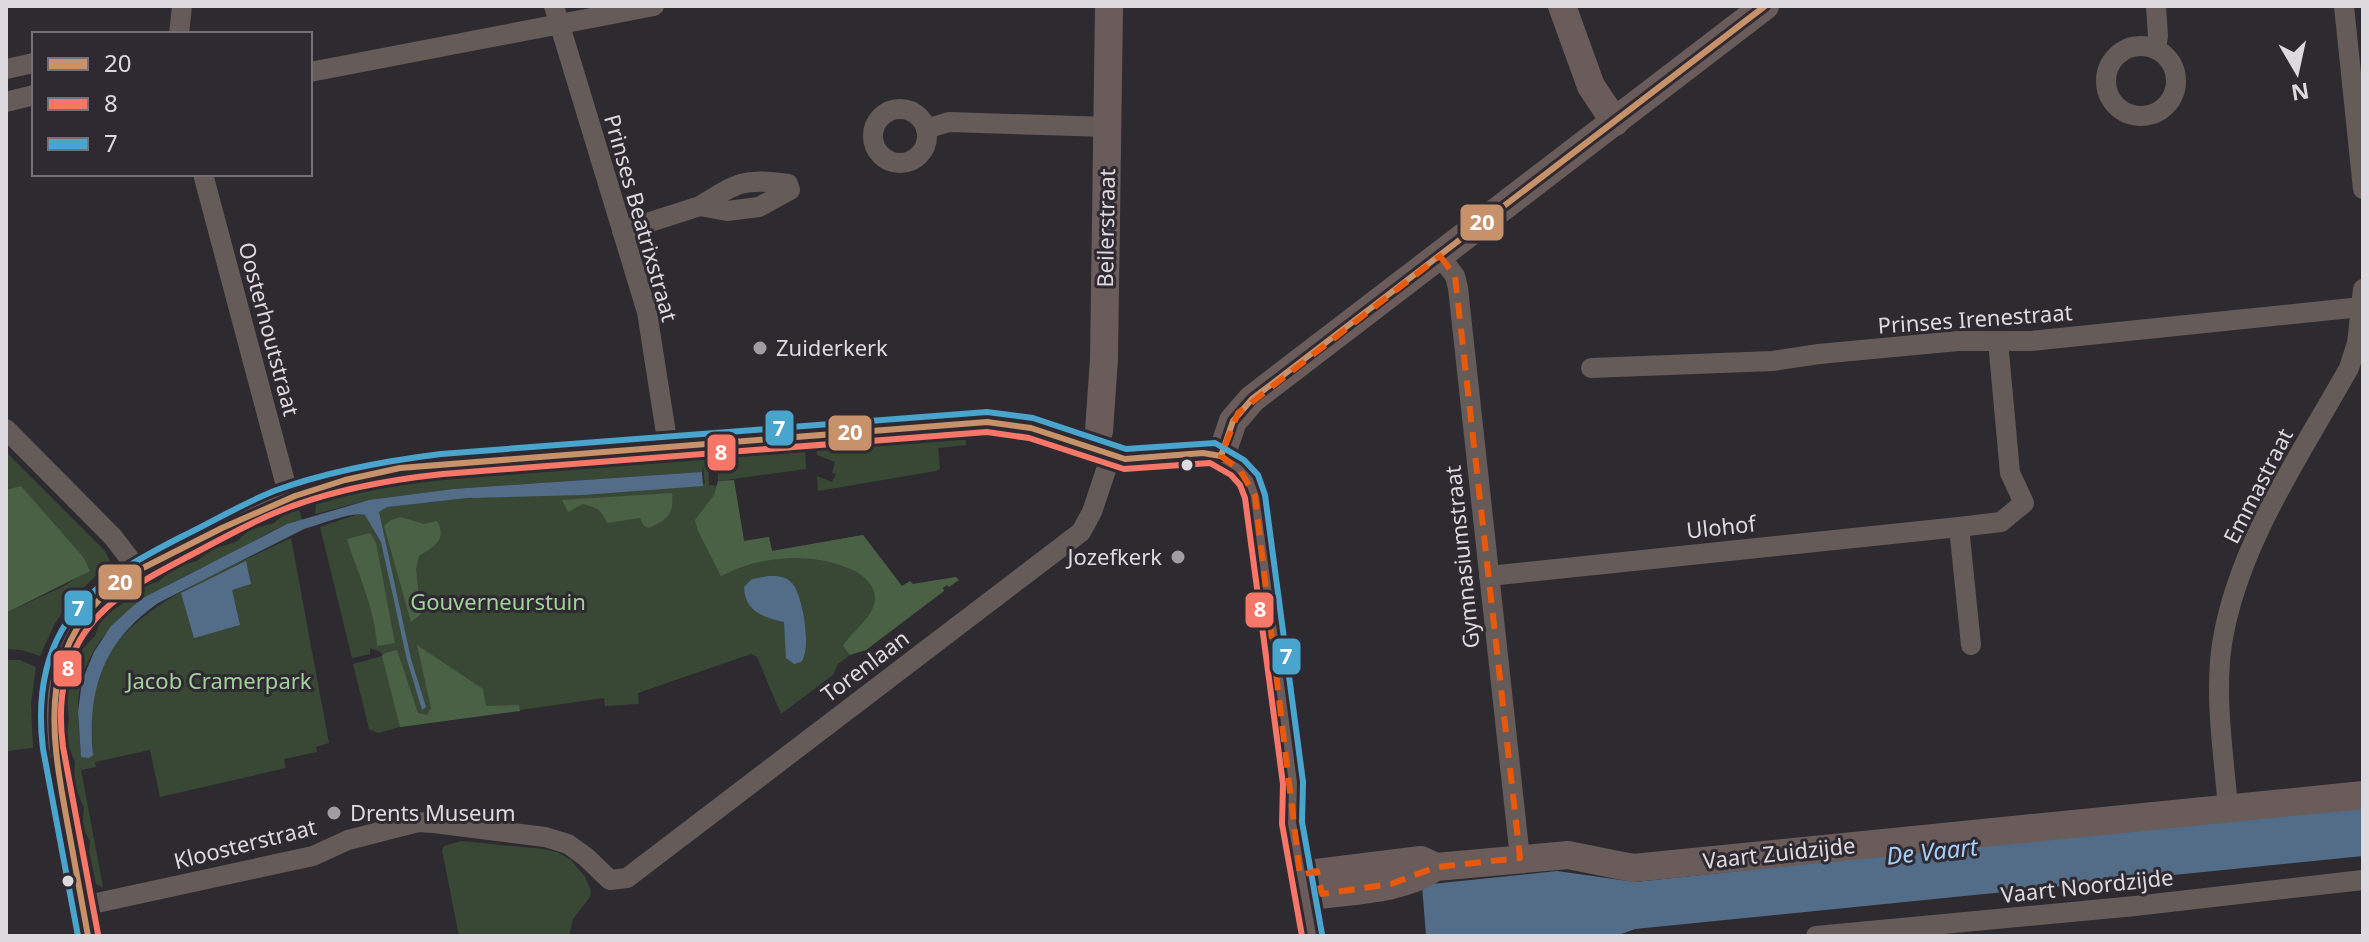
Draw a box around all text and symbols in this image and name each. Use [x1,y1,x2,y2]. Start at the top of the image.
legend [32,32,312,176]
north arrow [2257,32,2337,112]
text: 20 [104,46,131,79]
text: N [2289,77,2311,109]
text: 8 [104,86,118,119]
street label: Prinses Beatrixstraat [598,111,686,325]
text: 7 [104,126,118,159]
street label: Beilerstraat [1089,168,1121,288]
line badge: 20 [1459,203,1505,242]
text: 20 [1469,206,1495,236]
street label: Oosterhoutstraat [232,239,308,419]
street label: Prinses Irenestraat [1877,296,2073,340]
place label: Zuiderkerk [776,332,888,362]
marker: Zuiderkerk [751,339,769,357]
line badge: 7 [764,409,795,447]
text: 7 [773,412,785,442]
line badge: 20 [827,414,873,452]
text: 20 [837,416,863,446]
street label: Emmastraat [2215,423,2299,548]
line badge: 8 [706,433,737,472]
text: 8 [715,436,727,466]
unlabelled marker [1179,457,1195,473]
street label: Gymnasiumstraat [1436,464,1486,650]
street label: Ulohof [1685,507,1758,545]
place label: Jozefkerk [1066,541,1162,571]
marker: Jozefkerk [1169,548,1187,566]
line badge: 20 [97,563,143,601]
text: 20 [107,566,133,596]
park label: Gouverneurstuin [410,586,586,616]
line badge: 7 [63,589,94,627]
line badge: 8 [1244,591,1275,629]
text: 7 [72,592,84,622]
text: 8 [1254,593,1266,623]
street label: Torenlaan [814,622,914,708]
line badge: 7 [1271,637,1302,676]
text: 7 [1280,640,1292,670]
line badge: 8 [52,649,83,688]
text: 8 [62,652,74,682]
park label: Jacob Cramerpark [124,665,312,695]
place label: Drents Museum [350,797,516,827]
marker: Drents Museum [325,804,343,822]
street label: Kloosterstraat [170,811,319,875]
street label: Vaart Zuidzijde [1701,829,1857,875]
water label: De Vaart [1884,829,1980,872]
street label: Vaart Noordzijde [1999,861,2175,909]
unlabelled marker [60,873,76,889]

